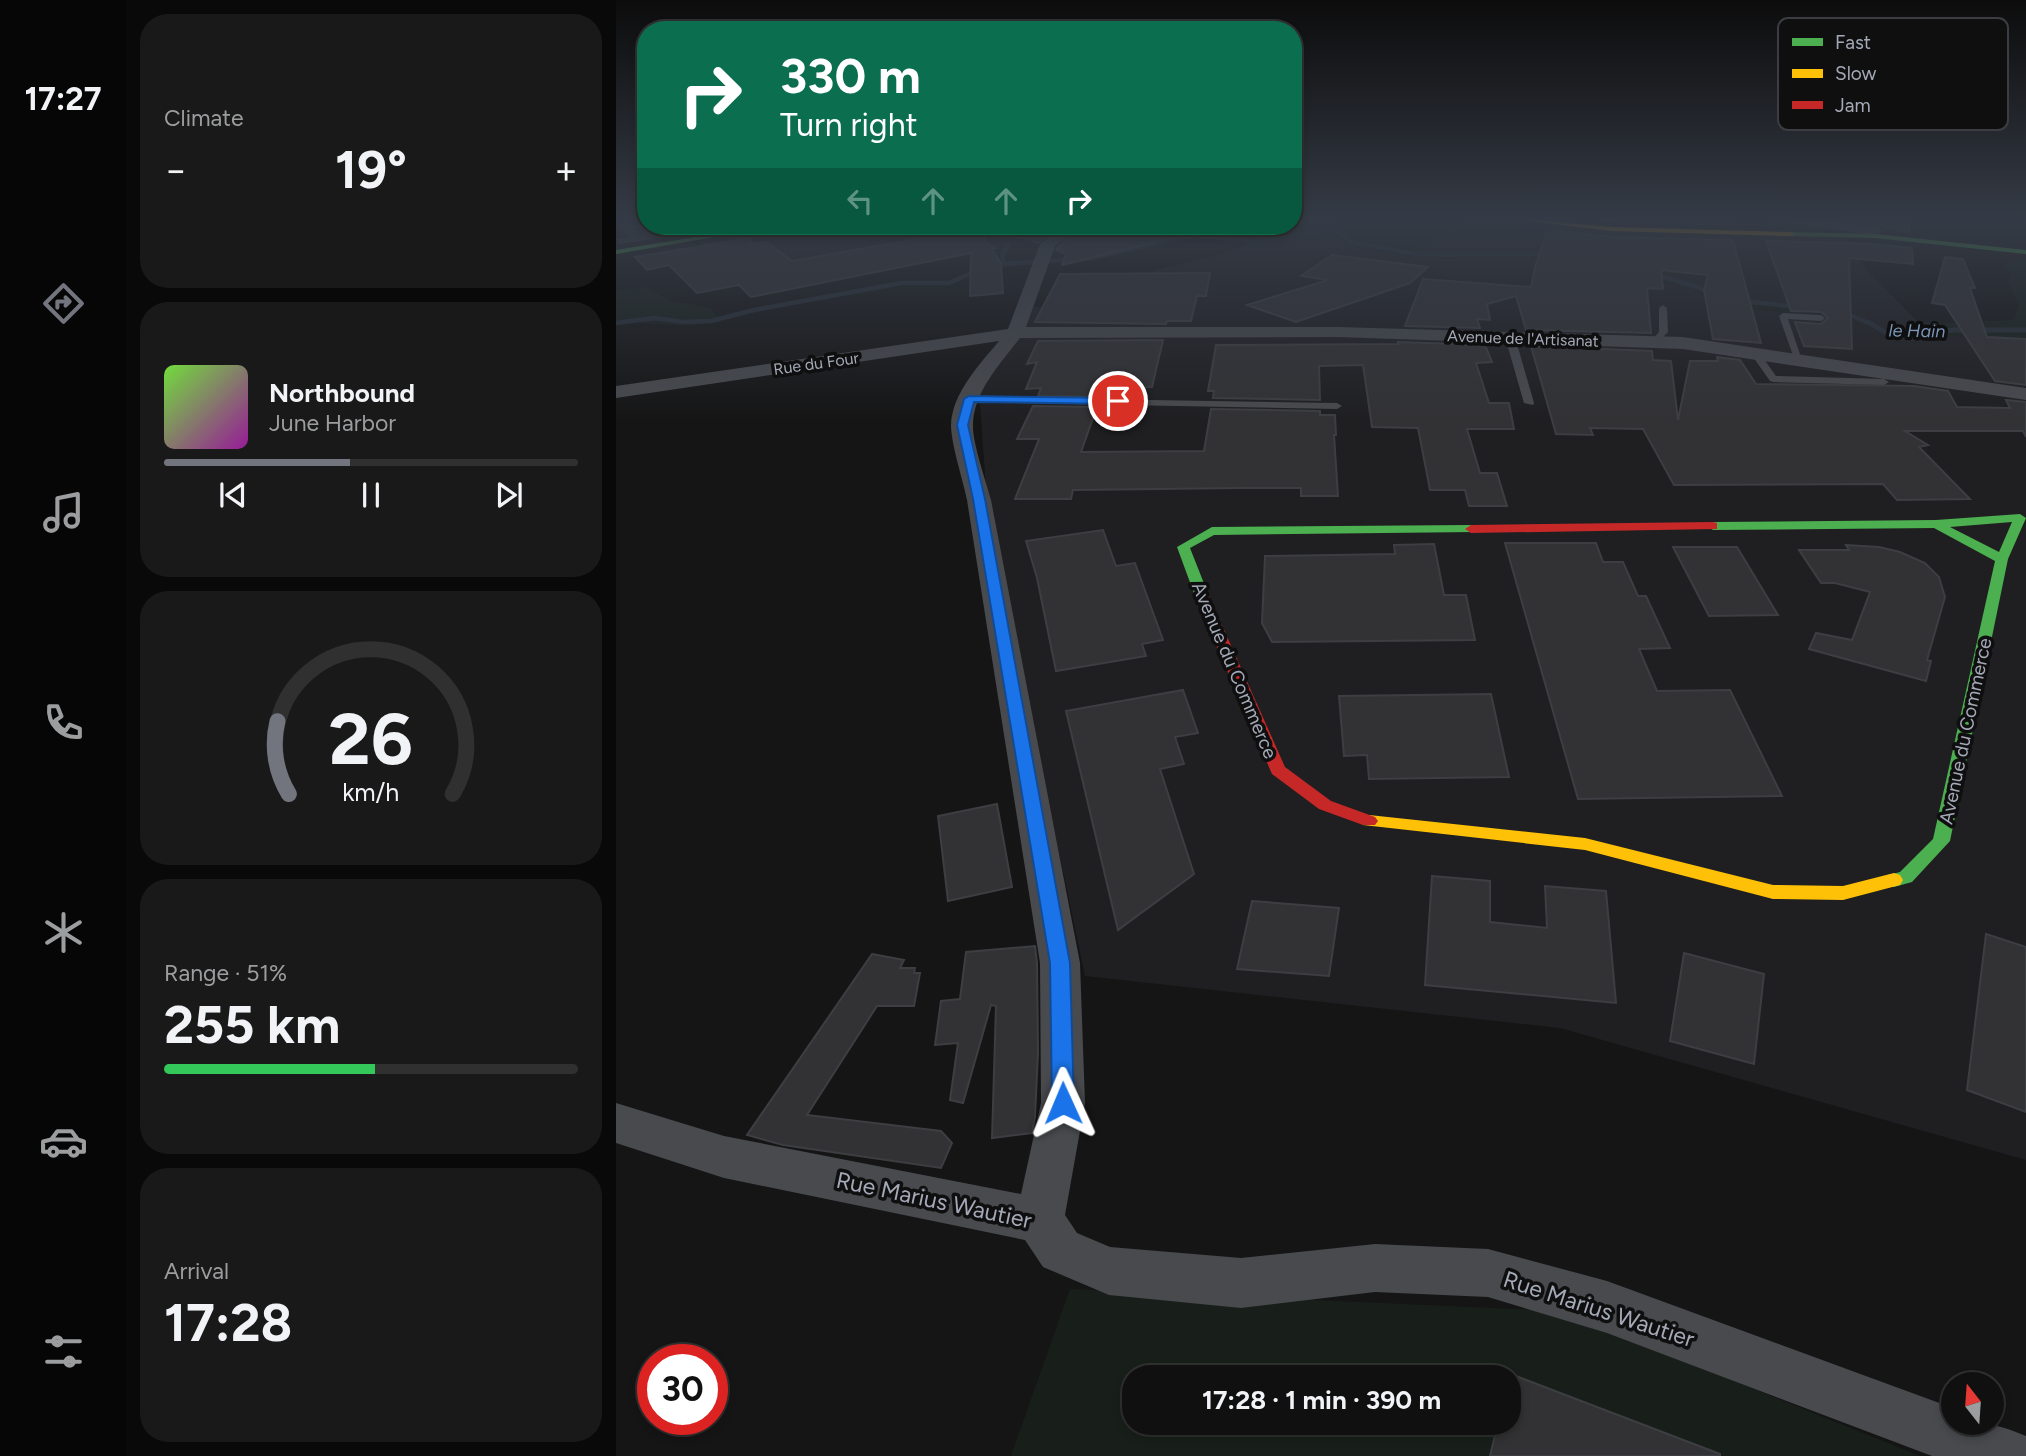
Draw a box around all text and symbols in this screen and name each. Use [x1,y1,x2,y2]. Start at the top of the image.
legend [1778,18,2008,130]
text: Fast [1835,31,1871,54]
text: 330 m [780,46,921,105]
icon: right [665,49,756,140]
text: Slow [1835,62,1877,85]
text: 17:27 [24,80,102,118]
text: Jam [1835,94,1871,117]
text: Climate [164,104,243,132]
text: Turn right [780,106,918,144]
text: 19° [335,139,407,201]
text: − [164,147,188,193]
text: + [554,147,578,193]
icon: left [841,182,879,220]
icon: ahead [914,182,952,220]
icon: ahead [987,182,1025,220]
icon: right [1060,182,1098,220]
icon: directions [39,279,88,328]
water label: le Hain [1888,320,1946,342]
street label: Avenue de l'Artisanat [1447,326,1599,351]
street label: Rue du Four [772,348,861,379]
pin [1088,371,1148,431]
text: Northbound [269,377,415,409]
icon: arrive [1099,382,1137,420]
text: June Harbor [269,409,396,437]
icon: previous [214,476,252,514]
icon: pause [352,476,390,514]
icon: next [490,476,528,514]
icon: music [39,488,88,537]
street label: Avenue du Commerce [1187,578,1282,762]
street label: Avenue du Commerce [1935,636,1996,826]
text: 26 [329,695,413,782]
icon: phone [39,698,88,747]
text: km/h [342,777,400,807]
icon: climate [39,908,88,957]
text: Range · 51% [164,959,287,987]
text: 255 km [164,994,340,1056]
position arrow [1026,1066,1100,1140]
icon: car [39,1117,88,1166]
street label: Rue Marius Wautier [834,1166,1034,1234]
text: Arrival [164,1257,229,1285]
street label: Rue Marius Wautier [1500,1265,1698,1353]
text: 17:28 [164,1292,292,1354]
icon: filters [39,1327,88,1376]
speed limit sign: 30 [637,1344,728,1435]
north arrow [1941,1372,2004,1435]
map controls [1941,1372,2004,1435]
text: 17:28 · 1 min · 390 m [1202,1384,1441,1416]

